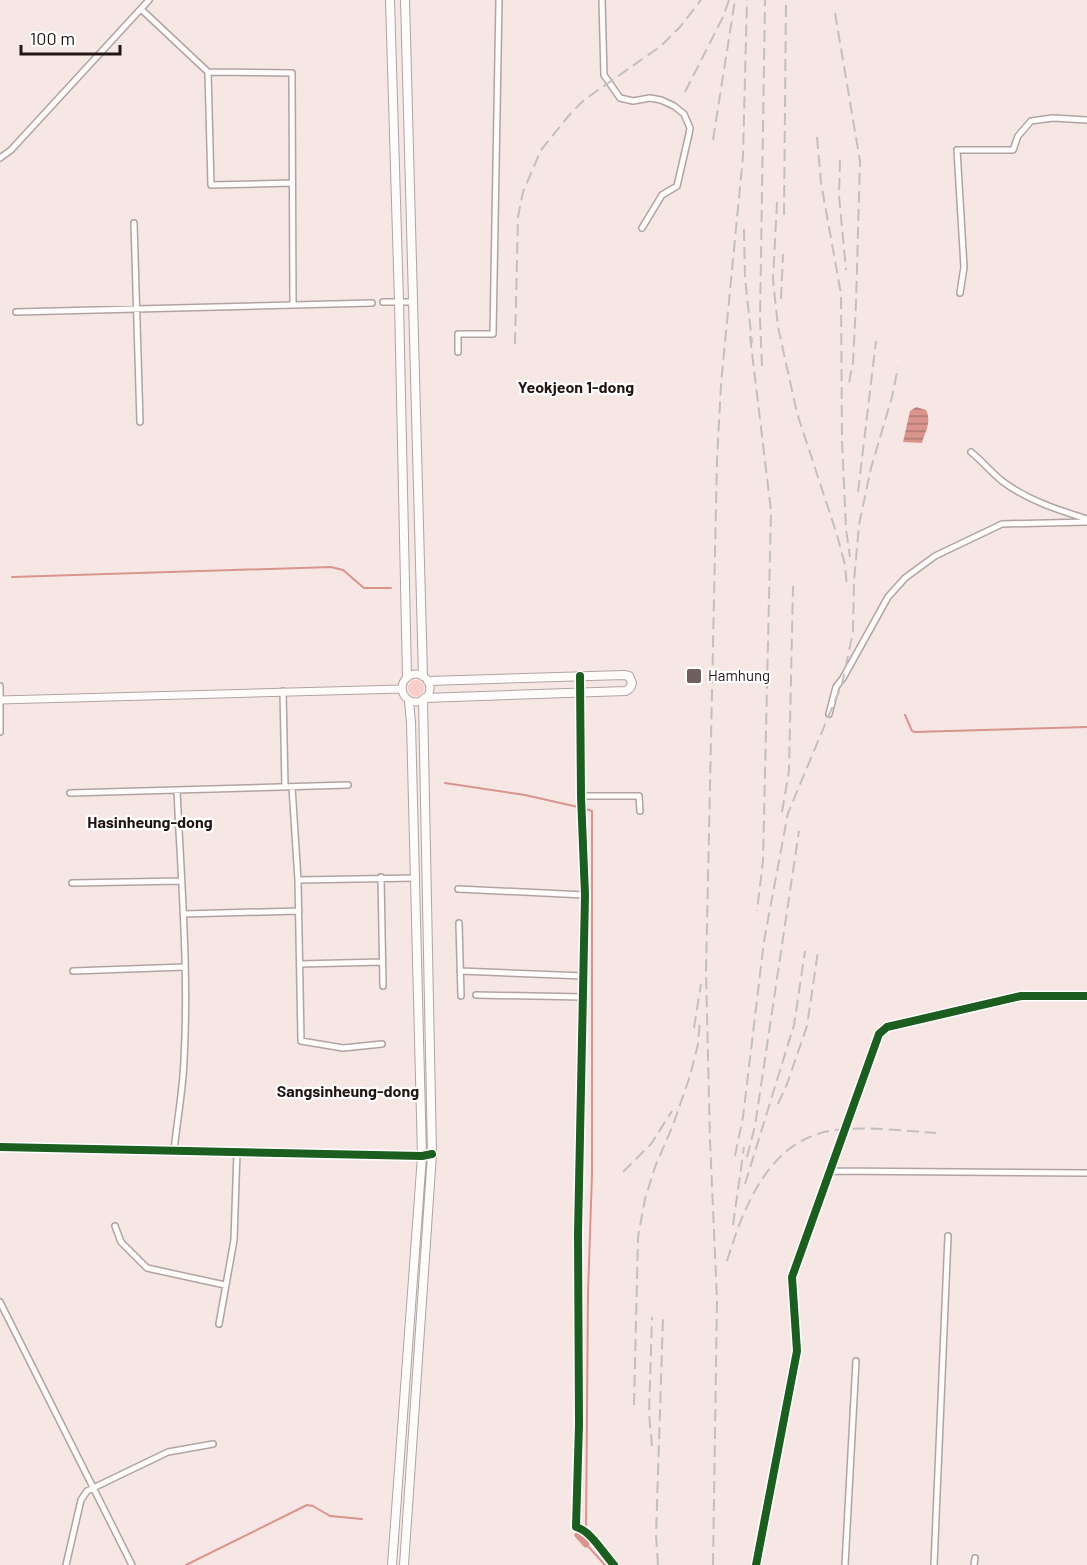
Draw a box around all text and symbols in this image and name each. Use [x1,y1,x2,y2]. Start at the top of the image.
scale bar [21,18,120,56]
text: 100 m [30,27,75,49]
district label: Yeokjeon 1-dong [518,377,634,396]
place label: Hamhung [708,666,770,684]
marker: Hamhung [685,667,703,685]
district label: Hasinheung-dong [87,812,213,831]
district label: Sangsinheung-dong [277,1081,419,1100]

